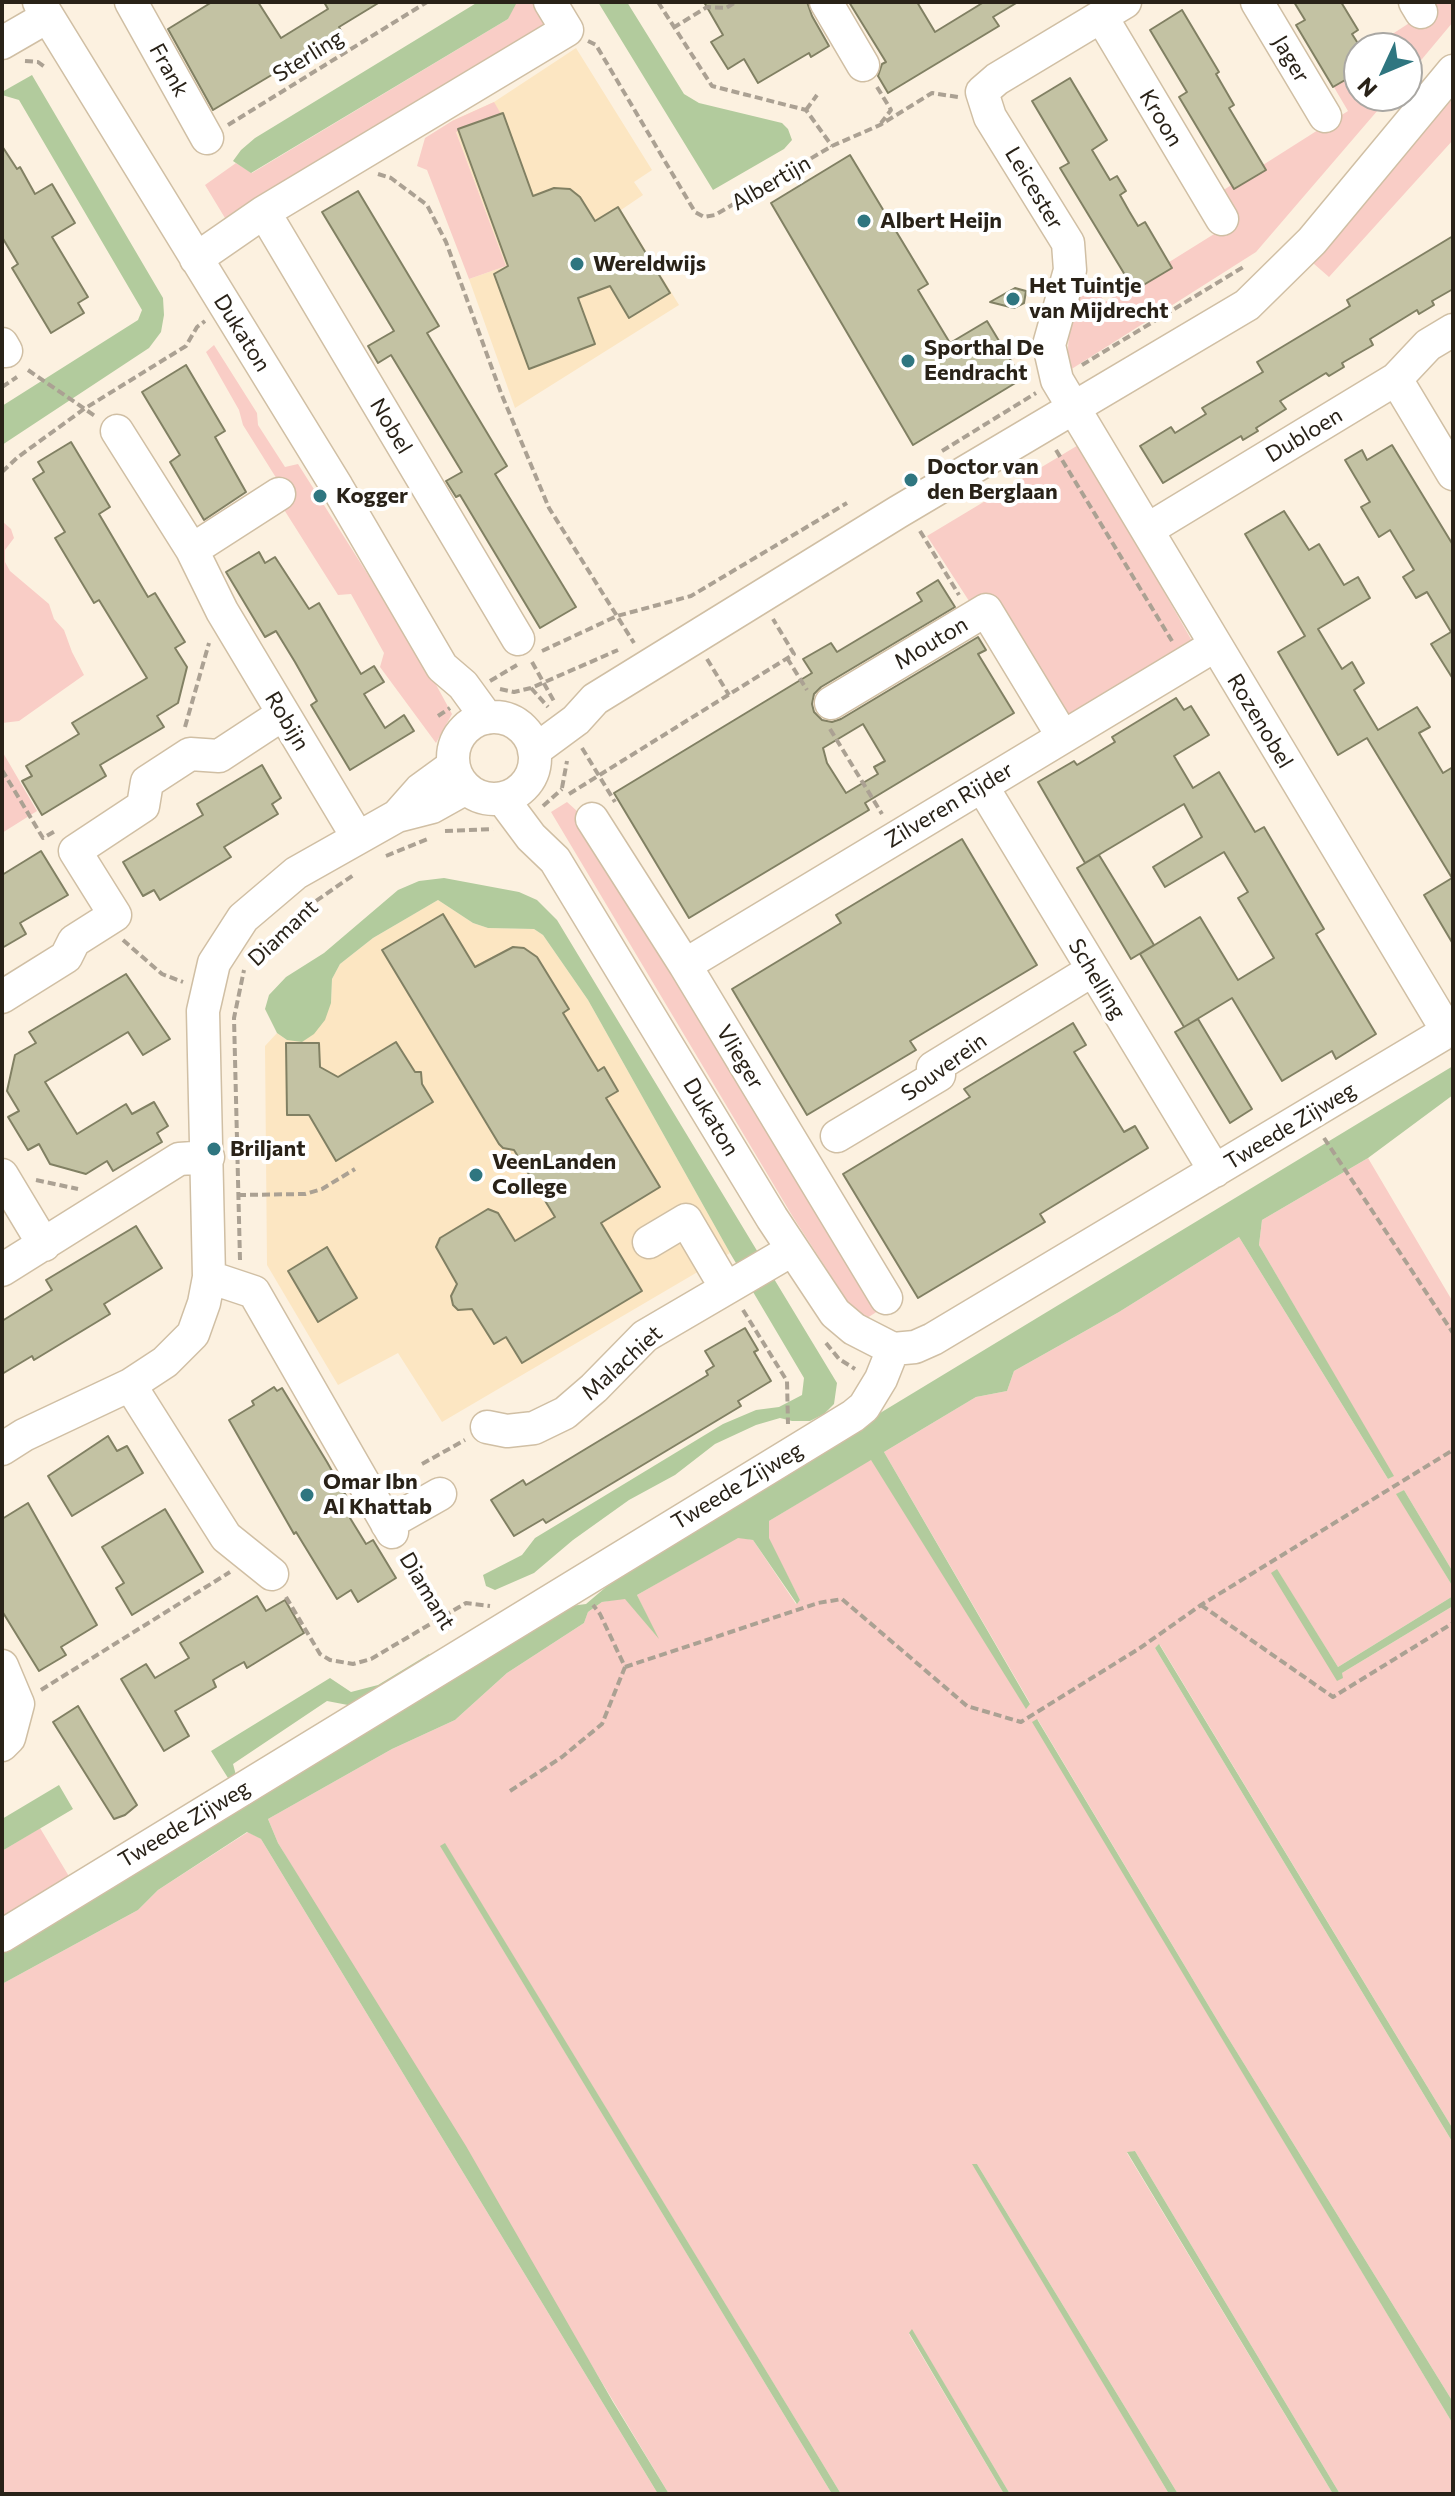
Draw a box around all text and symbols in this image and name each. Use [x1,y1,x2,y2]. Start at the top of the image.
street label: Sterling [268,24,348,88]
street label: Jager [1267,31,1315,87]
north arrow [1343,32,1423,112]
street label: Frank [144,39,194,101]
text: N [1351,72,1382,103]
street label: Kroon [1134,85,1188,151]
street label: Leicester [999,142,1069,234]
street label: Albertijn [727,150,815,216]
place label: Albert Heijn [880,208,1002,234]
marker: Albert Heijn [855,212,873,230]
place label: Wereldwijs [593,251,706,277]
marker: Wereldwijs [568,255,586,273]
place label: Het Tuintje van Mijdrecht [1029,273,1169,324]
street label: Dukaton [208,289,276,377]
marker: Het Tuintje van Mijdrecht [1004,290,1022,308]
place label: Sporthal De Eendracht [924,335,1044,386]
marker: Sporthal De Eendracht [899,352,917,370]
street label: Nobel [364,394,418,458]
street label: Dubloen [1261,402,1347,468]
place label: Doctor van den Berglaan [927,454,1058,506]
marker: Doctor van den Berglaan [902,471,920,489]
place label: Kogger [336,483,408,509]
marker: Kogger [311,487,329,505]
street label: Mouton [889,611,973,675]
street label: Rozenobel [1221,669,1299,773]
street label: Robijn [259,687,315,755]
street label: Zilveren Rijder [880,756,1018,854]
street label: Diamant [243,894,323,972]
street label: Schelling [1063,934,1131,1024]
street label: Vlieger [711,1020,769,1094]
street label: Souverein [896,1027,992,1107]
street label: Dukaton [677,1073,745,1161]
street label: Tweede Zijweg [1220,1076,1360,1176]
place label: Briljant [230,1136,305,1162]
marker: Briljant [205,1140,223,1158]
place label: VeenLanden College [492,1149,616,1200]
marker: VeenLanden College [467,1166,485,1184]
street label: Malachiet [576,1320,668,1406]
street label: Tweede Zijweg [667,1436,807,1536]
place label: Omar Ibn Al Khattab [323,1469,432,1520]
marker: Omar Ibn Al Khattab [298,1486,316,1504]
street label: Diamant [394,1547,460,1635]
street label: Tweede Zijweg [114,1774,254,1874]

